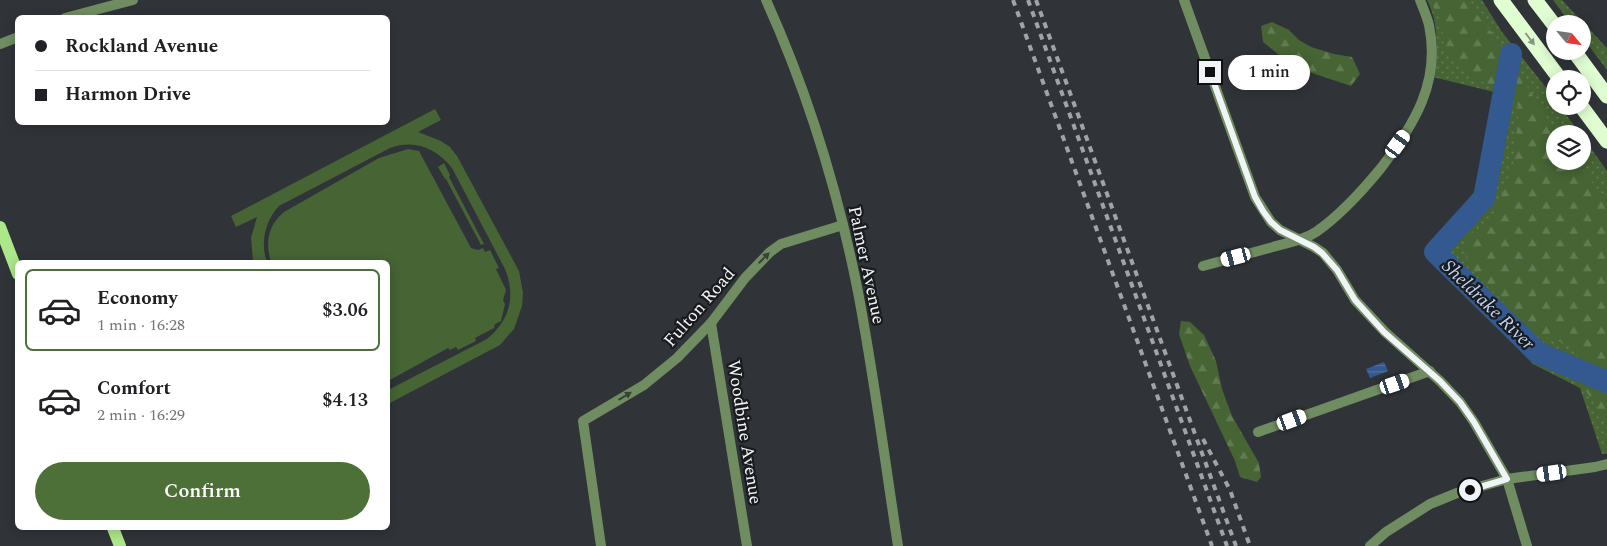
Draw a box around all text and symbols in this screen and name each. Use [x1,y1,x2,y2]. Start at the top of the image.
north arrow [1546,15,1591,60]
map controls [1546,15,1591,170]
text: Rockland Avenue [65,32,218,61]
one-way arrow [1525,32,1536,45]
callout: 1 min [1228,54,1310,90]
text: 1 min [1248,60,1290,84]
route end [1199,61,1221,83]
button: locate [1546,70,1591,115]
text: Harmon Drive [65,80,191,109]
button: layers [1546,125,1591,170]
car [1383,127,1412,161]
street label: Palmer Avenue [841,203,892,327]
car [1219,246,1252,268]
one-way arrow [758,252,770,264]
water label: Sheldrake River [1435,253,1542,358]
street label: Fulton Road [657,262,742,353]
text: Economy [97,284,178,313]
icon: car [37,288,82,333]
text: $3.06 [322,296,368,325]
text: 1 min · 16:28 [97,313,185,337]
street label: Woodbine Avenue [720,358,769,506]
car [1378,372,1411,396]
text: Comfort [97,374,171,403]
icon: car [37,378,82,423]
text: $4.13 [322,386,368,415]
one-way arrow [619,392,632,401]
text: 2 min · 16:29 [97,403,185,427]
car [1275,408,1308,432]
button: Confirm [35,462,370,520]
car [1536,463,1567,483]
route start [1459,479,1481,501]

